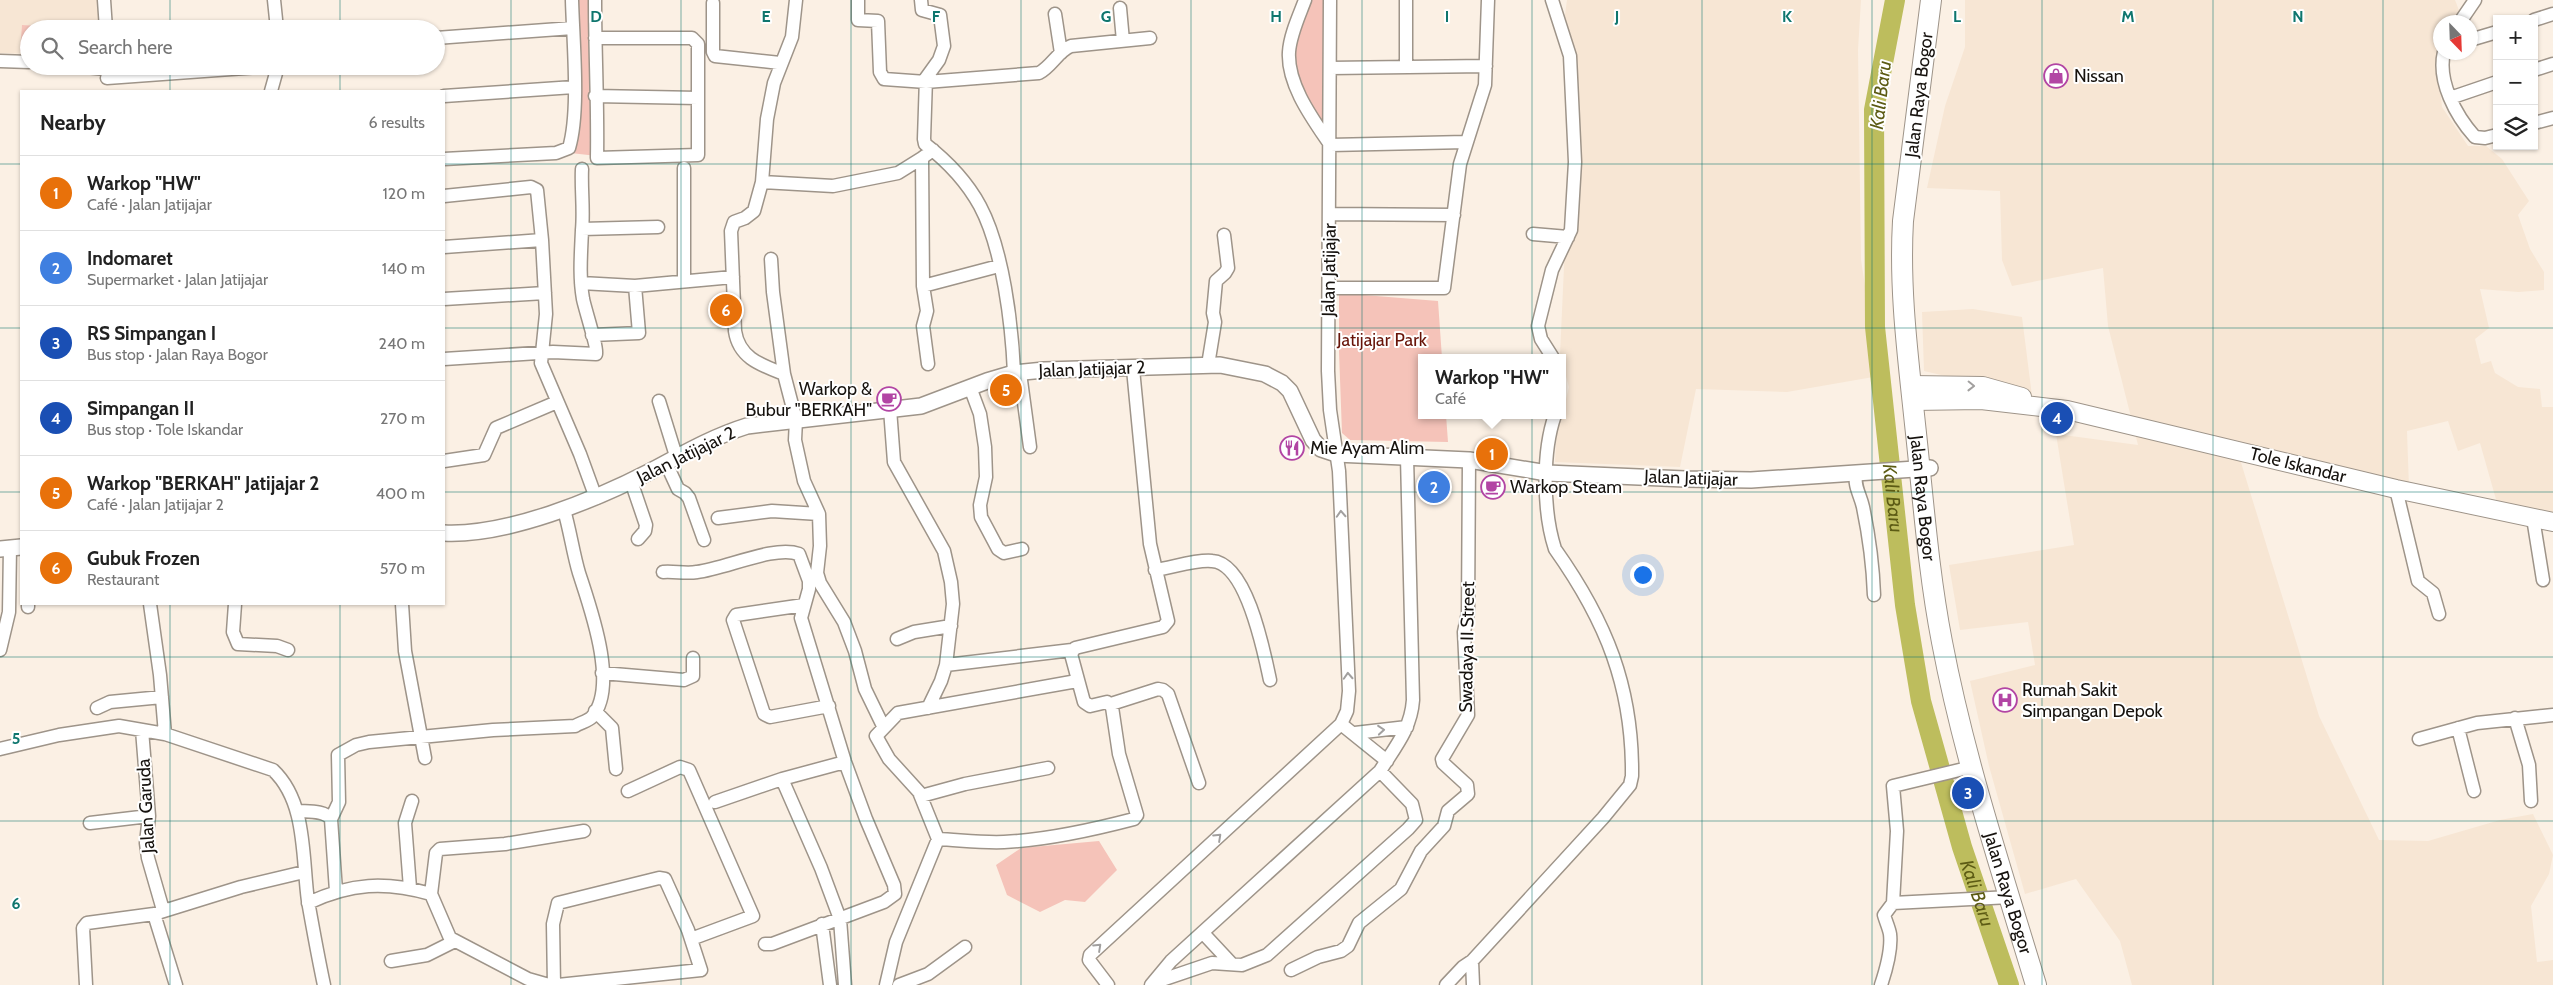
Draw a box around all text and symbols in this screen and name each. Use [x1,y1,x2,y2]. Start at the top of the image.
text: D [590,7,602,26]
text: E [761,7,771,26]
text: F [932,7,941,26]
text: G [1101,7,1111,26]
text: H [1270,7,1282,26]
text: I [1445,7,1449,26]
text: J [1614,7,1619,26]
text: K [1782,7,1792,26]
text: L [1953,7,1961,26]
text: M [2121,7,2135,26]
text: N [2292,7,2304,26]
north arrow [2433,15,2478,60]
map controls [2493,15,2538,150]
button: + [2493,15,2538,60]
search box [20,20,445,75]
street label: Jalan Raya Bogor [1900,31,1938,160]
icon: search [38,34,66,62]
text: Search here [78,36,172,59]
water label: Kali Baru [1865,59,1896,131]
button: − [2493,60,2538,105]
shop icon: Nissan [2043,63,2069,89]
place label: Nissan [2074,65,2124,87]
button: layers [2493,105,2538,150]
text: Nearby [40,110,106,135]
text: 6 results [369,113,425,132]
text: Warkop "HW" [87,172,201,195]
text: 1 [53,184,59,203]
text: 120 m [383,184,425,203]
text: Café · Jalan Jatijajar [87,195,212,214]
street label: Jalan Jatijajar [1317,223,1341,318]
text: Indomaret [87,247,173,270]
text: 2 [52,259,60,278]
text: 140 m [382,259,425,278]
text: Supermarket · Jalan Jatijajar [87,270,268,289]
pin: 6 [710,291,742,329]
text: RS Simpangan I [87,322,216,345]
park label: Jatijajar Park [1336,329,1428,351]
text: 3 [52,334,60,353]
text: 240 m [379,334,425,353]
text: Bus stop · Jalan Raya Bogor [87,345,268,364]
popup [1418,354,1566,419]
street label: Jalan Jatijajar 2 [1037,356,1146,382]
text: Warkop "HW" [1435,366,1549,389]
pin: 5 [990,371,1022,409]
place label: Warkop & Bubur "BERKAH" [746,378,872,421]
one-way arrow [1968,381,1975,391]
cafe icon: Warkop & Bubur "BERKAH" [876,386,902,412]
text: Café [1435,389,1466,408]
text: Simpangan II [87,397,194,420]
pin: 4 [2041,399,2073,437]
text: 4 [51,409,61,428]
text: 270 m [380,409,425,428]
text: Bus stop · Tole Iskandar [87,420,243,439]
street label: Jalan Jatijajar 2 [632,422,739,489]
street label: Jalan Raya Bogor [1905,433,1940,563]
restaurant icon: Mie Ayam Alim [1279,435,1305,461]
pin: 1 [1476,435,1508,473]
place label: Mie Ayam Alim [1310,437,1424,459]
street label: Tole Iskandar [2248,442,2349,488]
water label: Kali Baru [1878,462,1908,534]
street label: Jalan Jatijajar [1643,465,1738,491]
pin: 2 [1418,468,1450,506]
text: Warkop "BERKAH" Jatijajar 2 [87,472,319,495]
cafe icon: Warkop Steam [1480,474,1506,500]
place label: Warkop Steam [1510,476,1622,498]
text: 5 [52,484,60,503]
text: 400 m [376,484,425,503]
text: Café · Jalan Jatijajar 2 [87,495,224,514]
one-way arrow [1336,510,1346,518]
text: Gubuk Frozen [87,547,200,570]
text: 6 [52,559,61,578]
text: 570 m [380,559,425,578]
your location [1630,562,1656,588]
text: Restaurant [87,570,159,589]
street label: Swadaya II Street [1455,581,1479,713]
one-way arrow [1343,672,1354,680]
place label: Rumah Sakit Simpangan Depok [2022,679,2164,722]
hospital icon: Rumah Sakit Simpangan Depok [1992,687,2018,713]
one-way arrow [1377,725,1385,736]
text: 5 [12,729,20,748]
street label: Jalan Garuda [133,758,160,855]
pin: 3 [1952,774,1984,812]
street label: Jalan Raya Bogor [1979,829,2037,957]
one-way arrow [1212,834,1221,843]
water label: Kali Baru [1955,857,1999,929]
text: 6 [12,894,21,913]
one-way arrow [1093,944,1102,953]

